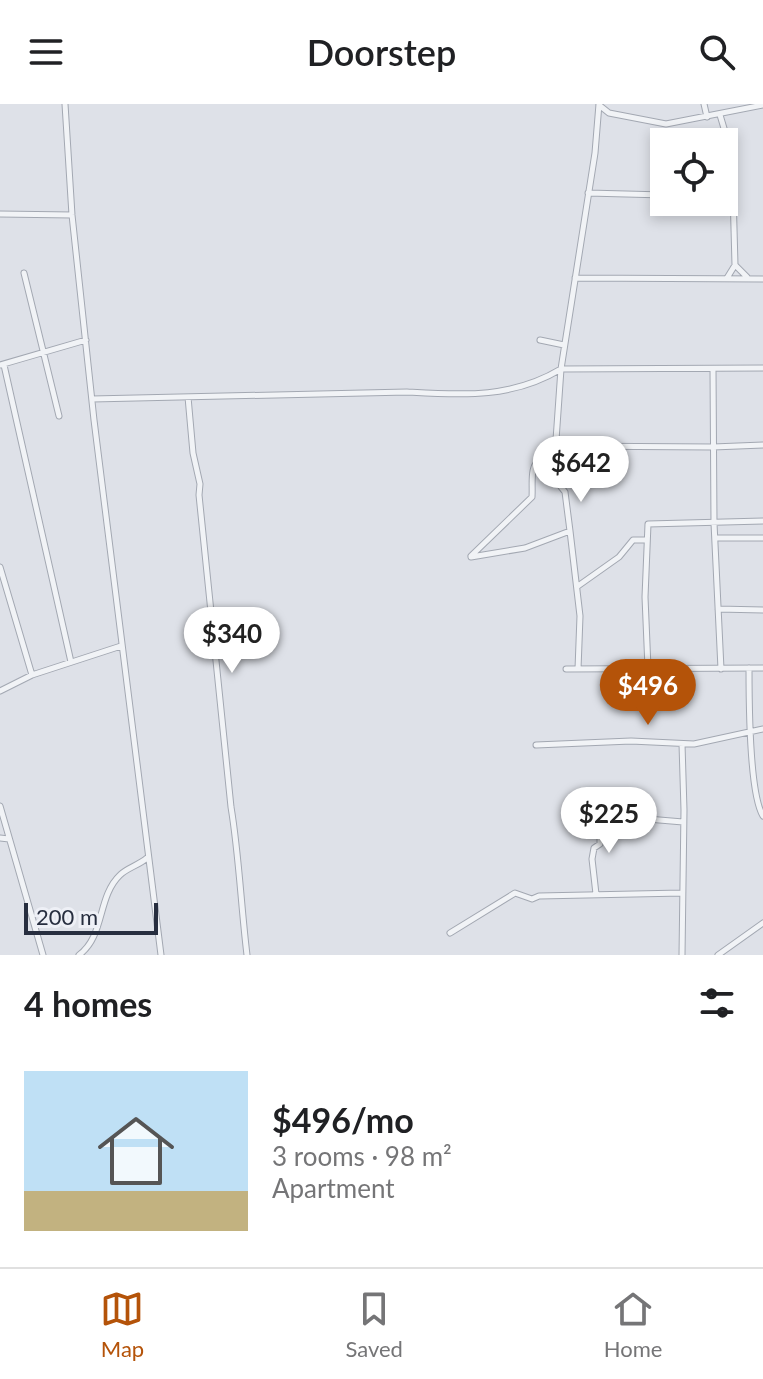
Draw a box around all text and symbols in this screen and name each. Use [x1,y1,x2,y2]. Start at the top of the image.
icon: menu [24,30,68,74]
text: Doorstep [307,30,456,74]
icon: search [695,30,739,74]
map controls [650,128,738,216]
button: locate [650,128,738,216]
pin: $642 [534,436,628,504]
text: $642 [551,446,611,478]
pin: $340 [185,607,279,675]
text: $340 [202,617,262,649]
pin: $496 [601,659,695,727]
text: $496 [618,669,678,701]
pin: $225 [562,787,656,855]
text: $225 [579,797,639,829]
scale bar [24,899,158,935]
text: 200 m [36,903,98,930]
icon: filters [695,981,739,1025]
text: 4 homes [24,983,152,1024]
text: $496/mo [272,1099,414,1140]
icon: home [88,1103,184,1199]
text: 3 rooms · 98 m² [272,1140,452,1172]
text: Apartment [272,1172,395,1204]
tab: Map [100,1287,144,1362]
tab: Saved [345,1287,403,1362]
tab: Home [604,1287,662,1362]

